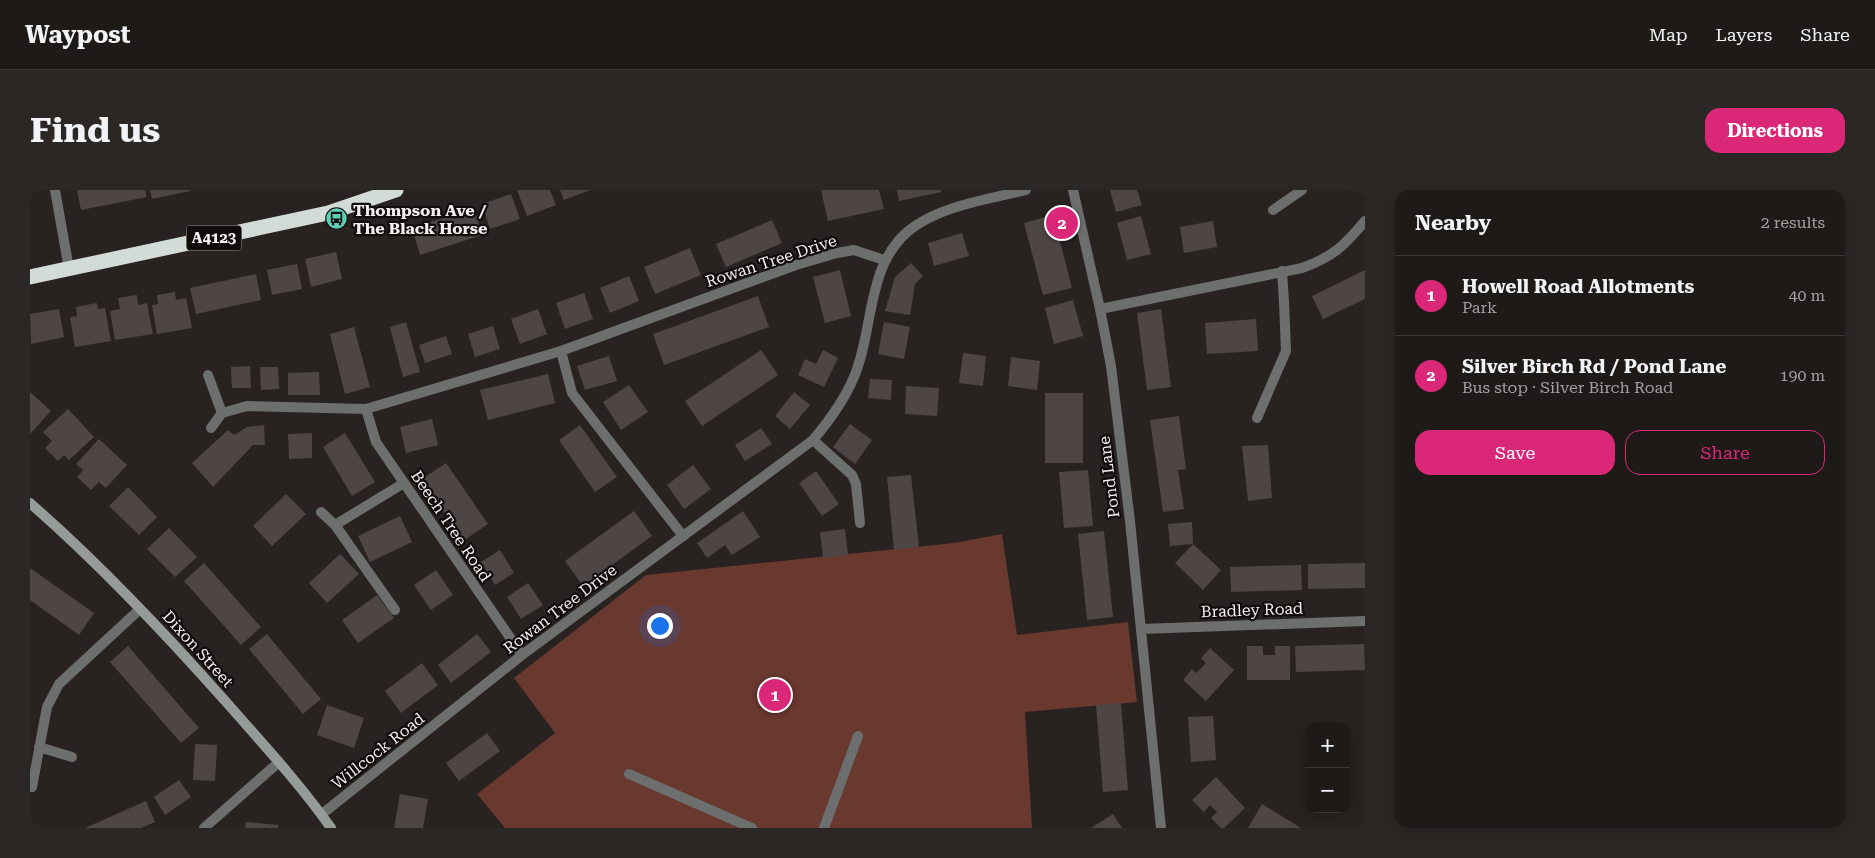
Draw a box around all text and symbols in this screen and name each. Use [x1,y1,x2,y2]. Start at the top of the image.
text: Waypost [25,21,130,49]
text: Map [1649,24,1688,45]
text: Layers [1716,24,1772,45]
text: Share [1800,24,1850,45]
button: Directions [1705,108,1845,153]
text: Find us [30,110,160,151]
place label: Thompson Ave / The Black Horse [353,201,487,238]
pin: 2 [1046,204,1078,242]
bus stop icon: Thompson Ave / The Black Horse [325,207,349,231]
text: Nearby [1415,211,1491,235]
text: 2 results [1761,213,1825,232]
road number: A4123 [186,226,242,250]
street label: Rowan Tree Drive [703,231,839,291]
text: Howell Road Allotments [1462,275,1694,298]
text: 1 [1427,286,1435,305]
text: 40 m [1788,286,1825,305]
text: Park [1462,298,1497,317]
text: Silver Birch Rd / Pond Lane [1462,355,1726,378]
text: 2 [1427,366,1435,385]
text: 190 m [1779,366,1825,385]
text: Bus stop · Silver Birch Road [1462,378,1673,397]
button: Save [1415,430,1615,475]
button: Share [1625,430,1825,475]
street label: Pond Lane [1095,435,1123,519]
street label: Beech Tree Road [407,467,495,585]
street label: Rowan Tree Drive [500,560,621,658]
street label: Bradley Road [1201,599,1303,621]
street label: Dixon Street [159,607,237,691]
your location [647,613,673,639]
pin: 1 [759,676,791,714]
street label: Willcock Road [328,709,428,793]
map controls [1305,723,1350,813]
button: + [1305,723,1350,768]
button: − [1305,768,1350,813]

